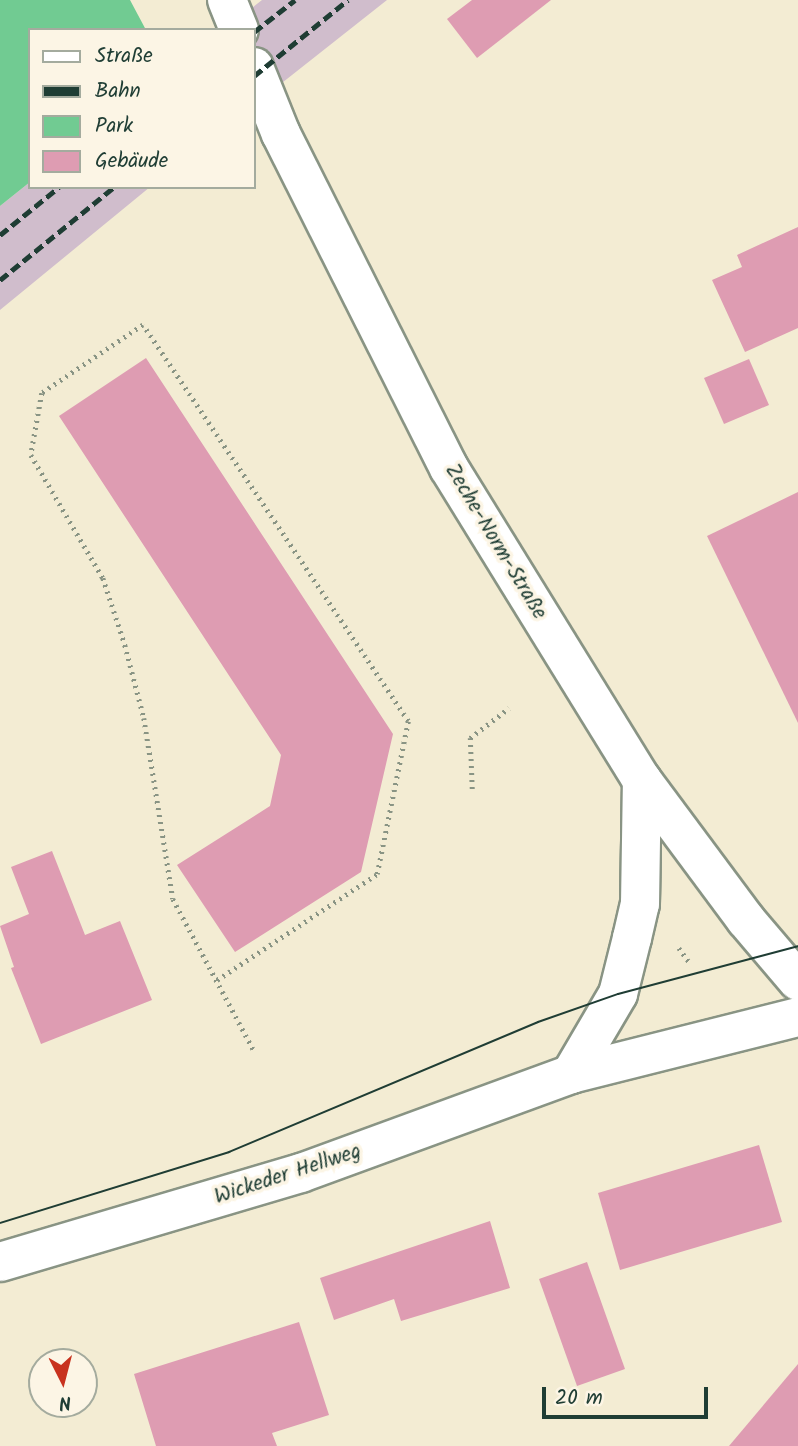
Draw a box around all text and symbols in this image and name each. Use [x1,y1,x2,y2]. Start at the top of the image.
legend [28,28,256,189]
text: Straße [95,40,153,73]
text: Bahn [95,75,141,108]
text: Park [95,110,133,143]
text: Gebäude [95,145,168,178]
street label: Zeche-Norm-Straße [439,460,551,624]
street label: Wickeder Hellweg [211,1139,365,1211]
north arrow [28,1348,98,1418]
scale bar [546,1372,712,1416]
text: 20 m [555,1382,603,1415]
text: N [57,1386,73,1417]

